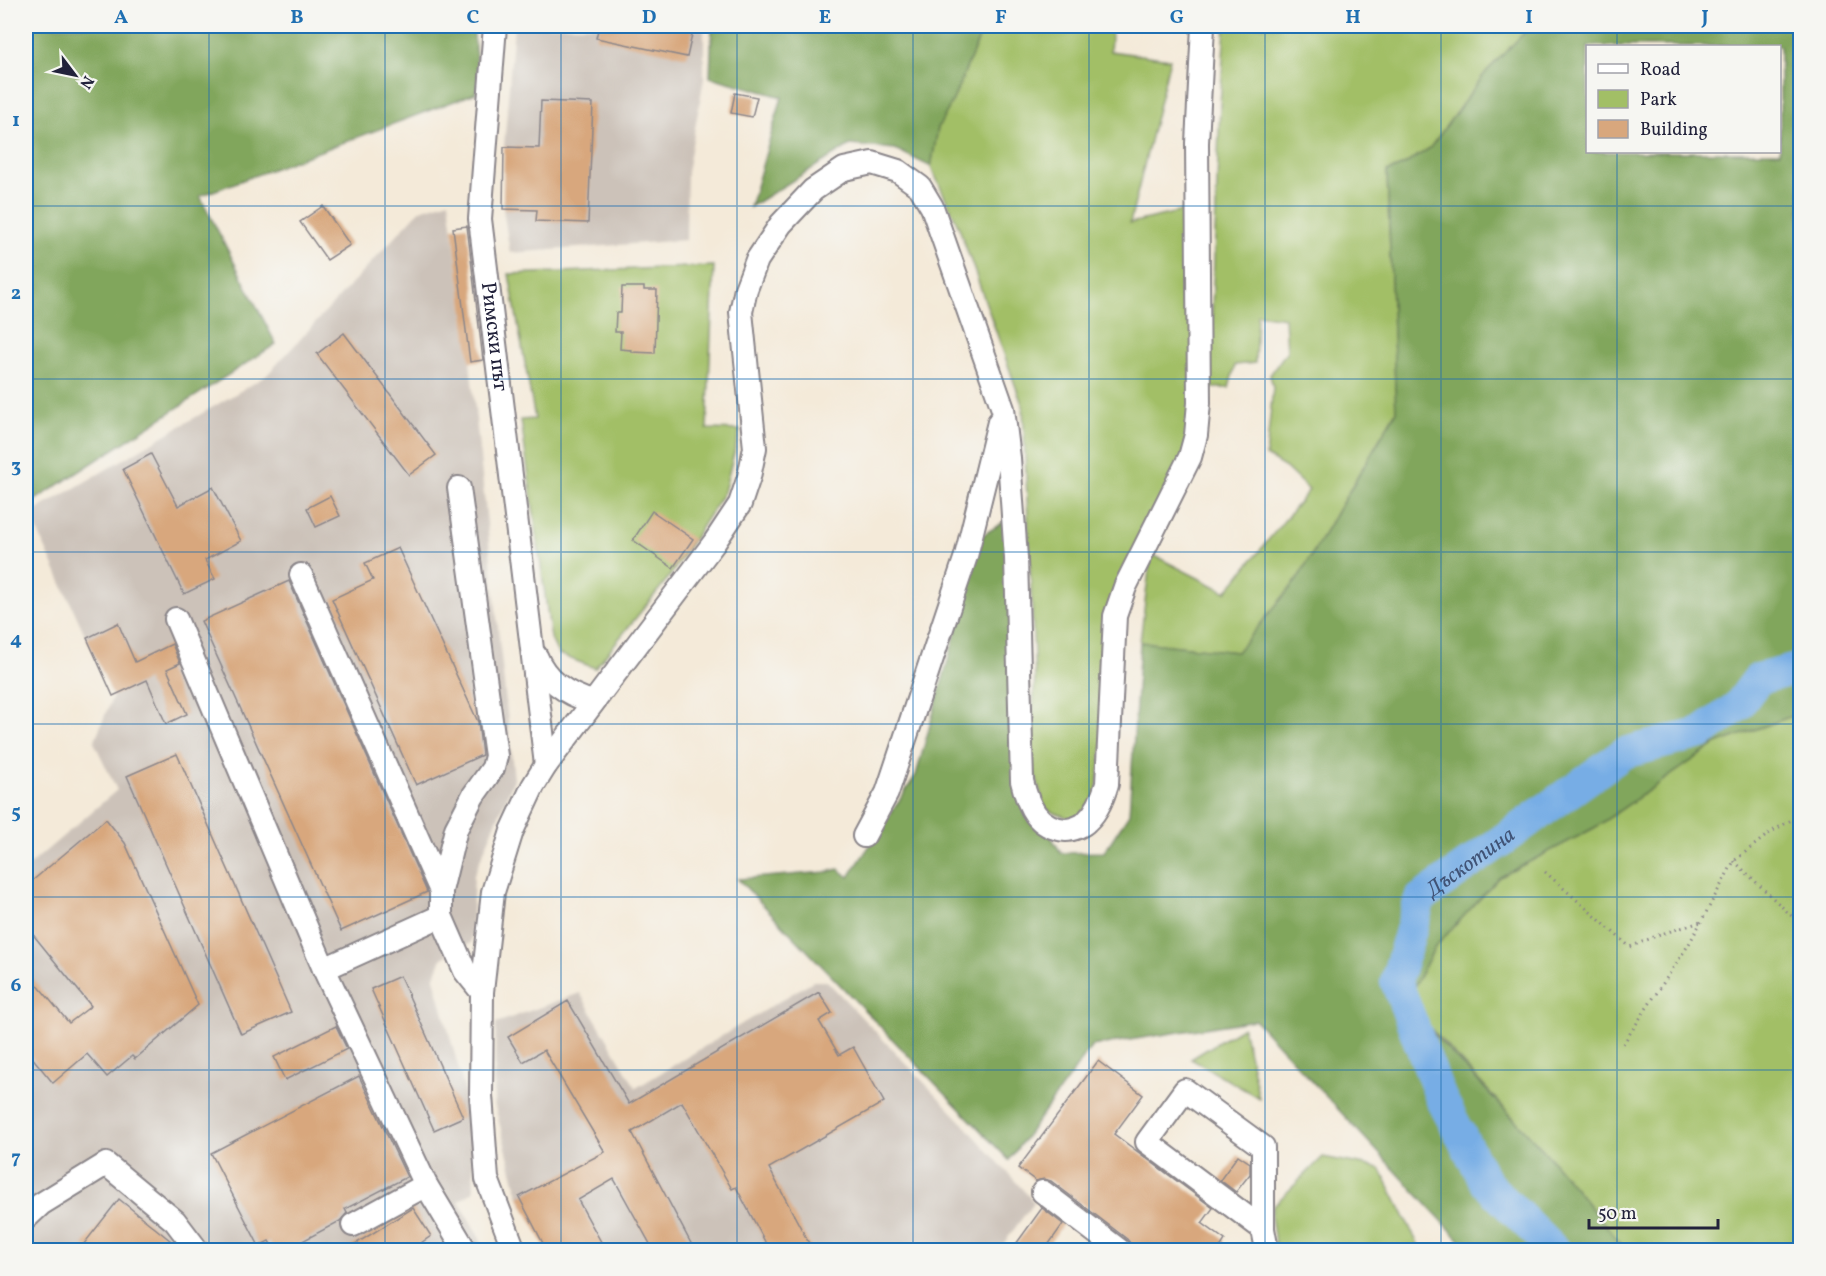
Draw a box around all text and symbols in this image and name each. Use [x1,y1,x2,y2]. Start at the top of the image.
text: A [114,4,128,32]
text: B [290,4,304,32]
text: C [467,4,480,32]
text: D [642,4,656,32]
text: E [819,4,831,32]
text: F [995,4,1007,32]
text: G [1170,4,1184,32]
text: H [1345,4,1361,32]
text: I [1525,4,1533,32]
text: J [1700,4,1709,32]
north arrow [45,45,105,105]
legend [1586,45,1781,153]
text: Road [1640,58,1681,83]
text: N [73,71,98,93]
text: Park [1640,88,1677,113]
text: 1 [12,107,20,135]
text: Building [1640,118,1708,143]
text: 2 [11,280,21,308]
street label: Римски път [473,280,515,393]
text: 3 [11,453,21,481]
text: 4 [10,626,22,654]
text: 5 [11,799,21,827]
water label: Дъскотина [1418,820,1522,906]
text: 6 [11,972,22,1000]
text: 7 [11,1144,21,1172]
scale bar [1589,1192,1718,1230]
text: 50 m [1598,1202,1637,1227]

